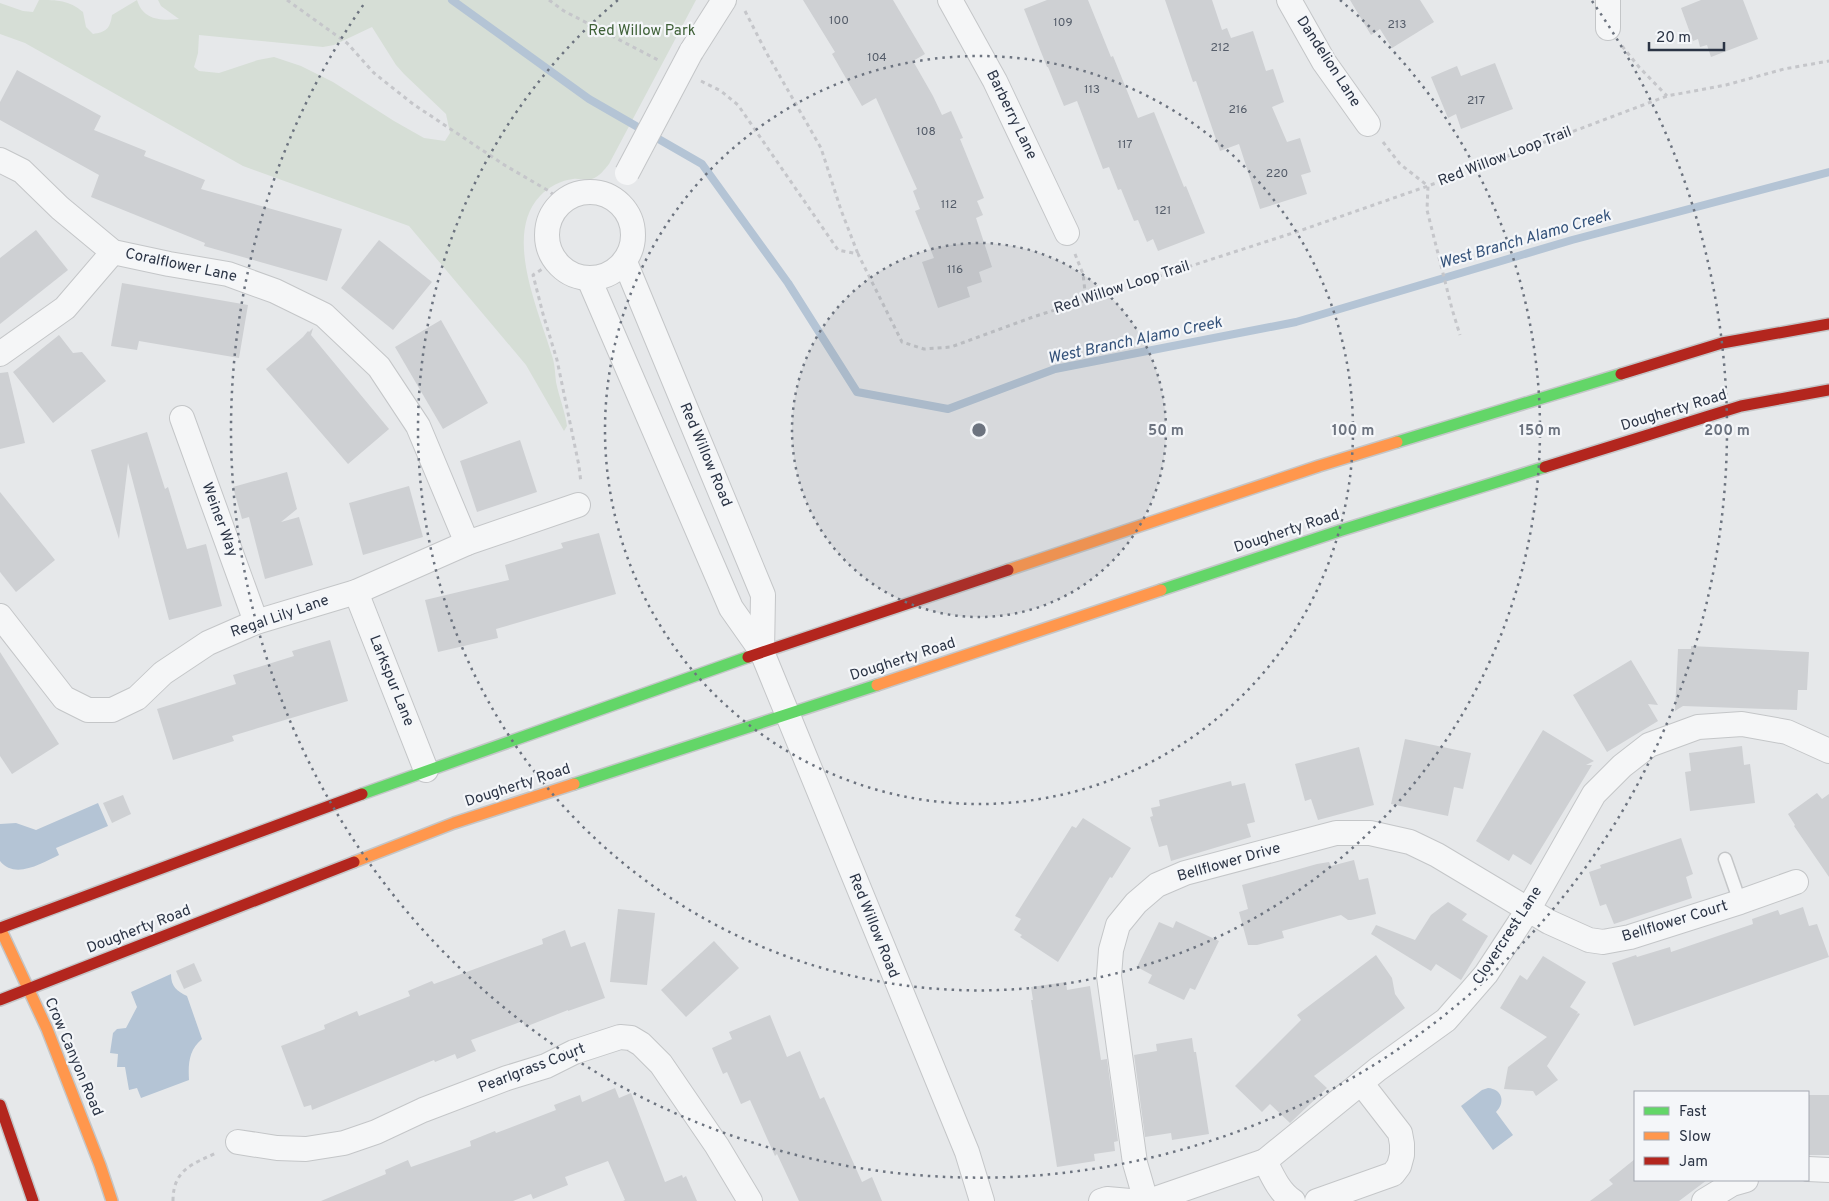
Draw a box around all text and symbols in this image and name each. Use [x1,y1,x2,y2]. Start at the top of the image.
house number: 100 [829,13,849,29]
street label: Dandelion Lane [1292,13,1364,111]
house number: 109 [1053,15,1073,31]
house number: 213 [1387,17,1407,33]
scale bar [1649,20,1724,52]
park label: Red Willow Park [588,22,696,41]
text: 20 m [1656,29,1691,48]
house number: 212 [1210,40,1230,56]
house number: 104 [867,50,887,66]
street label: Barberry Lane [981,67,1041,163]
house number: 113 [1084,82,1100,98]
house number: 217 [1467,93,1485,109]
house number: 216 [1229,102,1247,118]
street label: Red Willow Loop Trail [1435,123,1575,191]
house number: 108 [916,124,936,140]
house number: 117 [1117,137,1133,153]
house number: 220 [1266,166,1288,182]
house number: 112 [941,197,957,213]
house number: 121 [1155,203,1171,219]
water label: West Branch Alamo Creek [1437,206,1614,274]
street label: Coralflower Lane [123,245,239,287]
street label: Red Willow Loop Trail [1052,257,1192,319]
house number: 116 [947,262,963,278]
water label: West Branch Alamo Creek [1046,313,1225,369]
street label: Dougherty Road [1619,386,1729,436]
street label: Red Willow Road [675,400,735,510]
centre of rings [970,421,988,439]
text: 50 m [1148,422,1184,441]
text: 100 m [1332,422,1374,441]
text: 150 m [1519,422,1561,441]
text: 200 m [1704,422,1750,441]
street label: Weiner Way [197,480,241,560]
street label: Dougherty Road [1232,506,1342,558]
street label: Regal Lily Lane [228,591,332,643]
street label: Larkspur Lane [364,633,418,729]
street label: Dougherty Road [848,634,958,686]
street label: Dougherty Road [463,760,573,812]
street label: Bellflower Drive [1175,839,1283,887]
street label: Red Willow Road [843,871,903,981]
street label: Clovercrest Lane [1469,883,1547,989]
street label: Bellflower Court [1620,897,1730,947]
street label: Dougherty Road [84,901,194,959]
street label: Crow Canyon Road [40,995,106,1119]
street label: Pearlgrass Court [476,1040,588,1098]
legend [1634,1091,1809,1181]
text: Fast [1679,1103,1707,1122]
text: Slow [1679,1128,1711,1147]
text: Jam [1679,1153,1708,1172]

